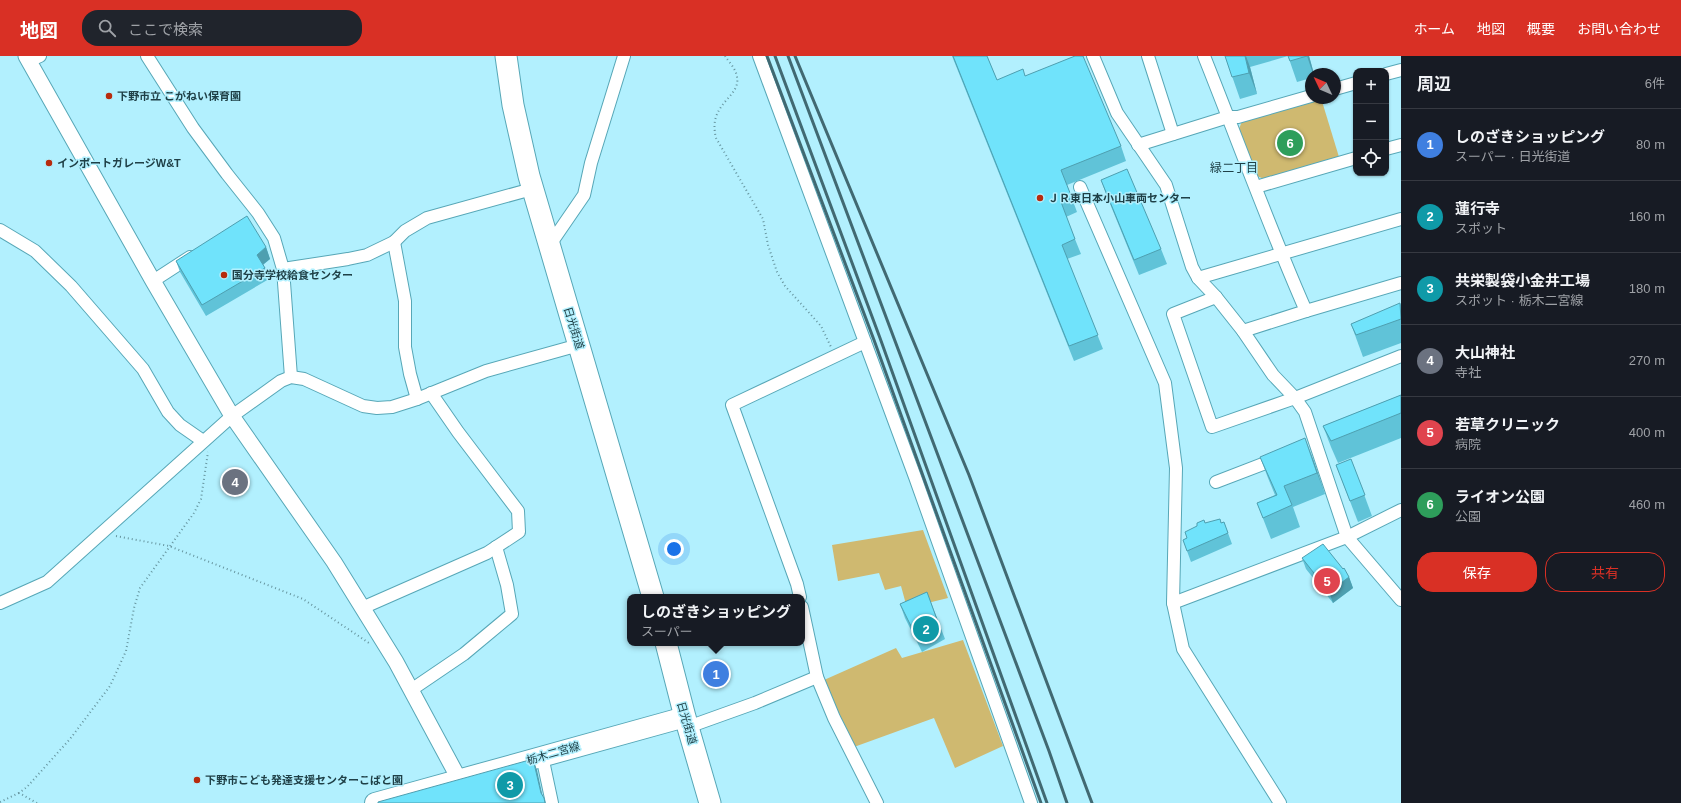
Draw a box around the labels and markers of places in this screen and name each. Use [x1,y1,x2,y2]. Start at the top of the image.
place label: 下野市立 こがねい保育園 [117,90,241,102]
marker: 下野市立 こがねい保育園 [104,91,114,101]
pin: 6 [1277,128,1303,158]
place label: インポートガレージW&T [57,157,181,169]
marker: インポートガレージW&T [44,158,54,168]
place label: ＪＲ東日本小山車両センター [1048,192,1191,204]
marker: ＪＲ東日本小山車両センター [1035,193,1045,203]
place label: 国分寺学校給食センター [232,269,353,281]
marker: 国分寺学校給食センター [219,270,229,280]
pin: 4 [222,467,248,497]
pin: 5 [1314,566,1340,596]
pin: 2 [913,614,939,644]
pin: 1 [703,659,729,689]
pin: 3 [497,770,523,800]
place label: 下野市こども発達支援センターこばと園 [205,774,403,786]
marker: 下野市こども発達支援センターこばと園 [192,775,202,785]

